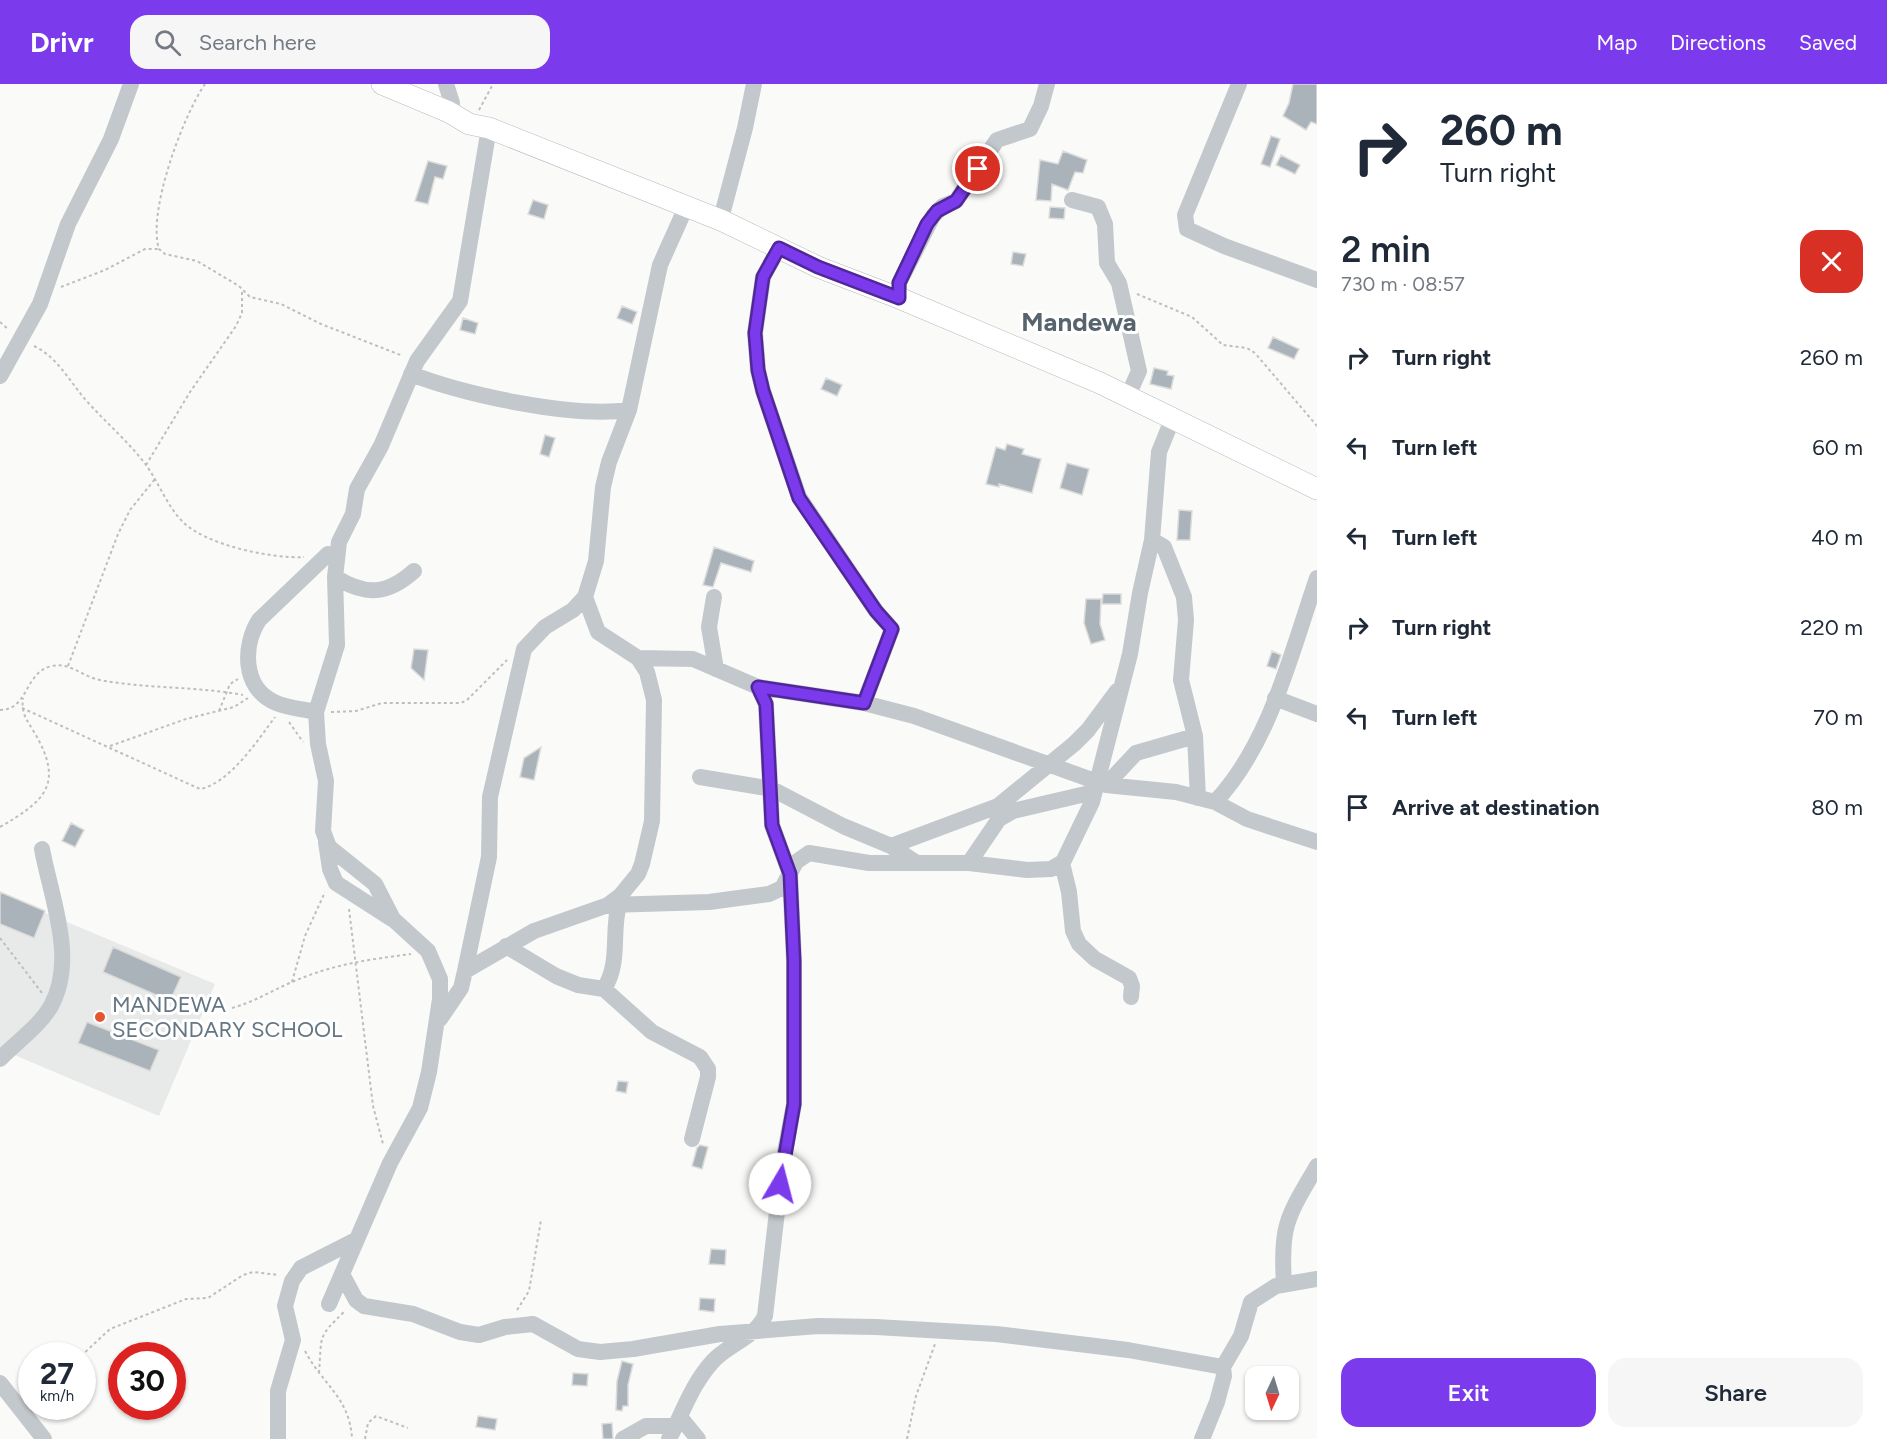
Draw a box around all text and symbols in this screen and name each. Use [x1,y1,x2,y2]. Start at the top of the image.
search box [130,15,550,69]
text: Drivr [30,25,94,59]
icon: search [151,26,184,59]
text: Search here [199,29,316,56]
text: Map [1596,30,1637,55]
text: Directions [1670,30,1766,55]
text: Saved [1799,30,1857,55]
text: 260 m [1440,105,1563,156]
icon: right [1341,108,1419,186]
pin [952,143,1003,194]
icon: arrive [961,152,994,185]
text: Turn right [1440,156,1556,189]
text: 2 min [1341,228,1431,271]
button: close [1800,230,1863,293]
text: 730 m · 08:57 [1341,272,1465,296]
district label: Mandewa [1021,306,1137,338]
icon: right [1341,341,1374,374]
text: Turn right [1392,344,1491,371]
text: 260 m [1800,344,1863,371]
icon: left [1341,431,1374,464]
text: Turn left [1392,434,1478,461]
text: 60 m [1812,434,1863,461]
icon: left [1341,521,1374,554]
text: Turn left [1392,524,1478,551]
text: 40 m [1811,524,1863,551]
icon: right [1341,611,1374,644]
text: Turn right [1392,614,1491,641]
text: 220 m [1800,614,1863,641]
icon: left [1341,701,1374,734]
text: Turn left [1392,704,1478,731]
text: 70 m [1813,704,1863,731]
icon: arrive [1341,791,1374,824]
text: Arrive at destination [1392,794,1600,821]
text: 80 m [1811,794,1863,821]
place label: MANDEWA SECONDARY SCHOOL [112,991,343,1043]
marker: MANDEWA SECONDARY SCHOOL [93,1010,107,1024]
position arrow [748,1152,812,1216]
speed limit sign: 30 [108,1342,186,1420]
text: 27 [40,1355,74,1392]
button: Exit [1341,1358,1596,1427]
button: Share [1608,1358,1863,1427]
north arrow [1245,1366,1299,1420]
map controls [1245,1366,1299,1420]
text: km/h [40,1387,74,1405]

